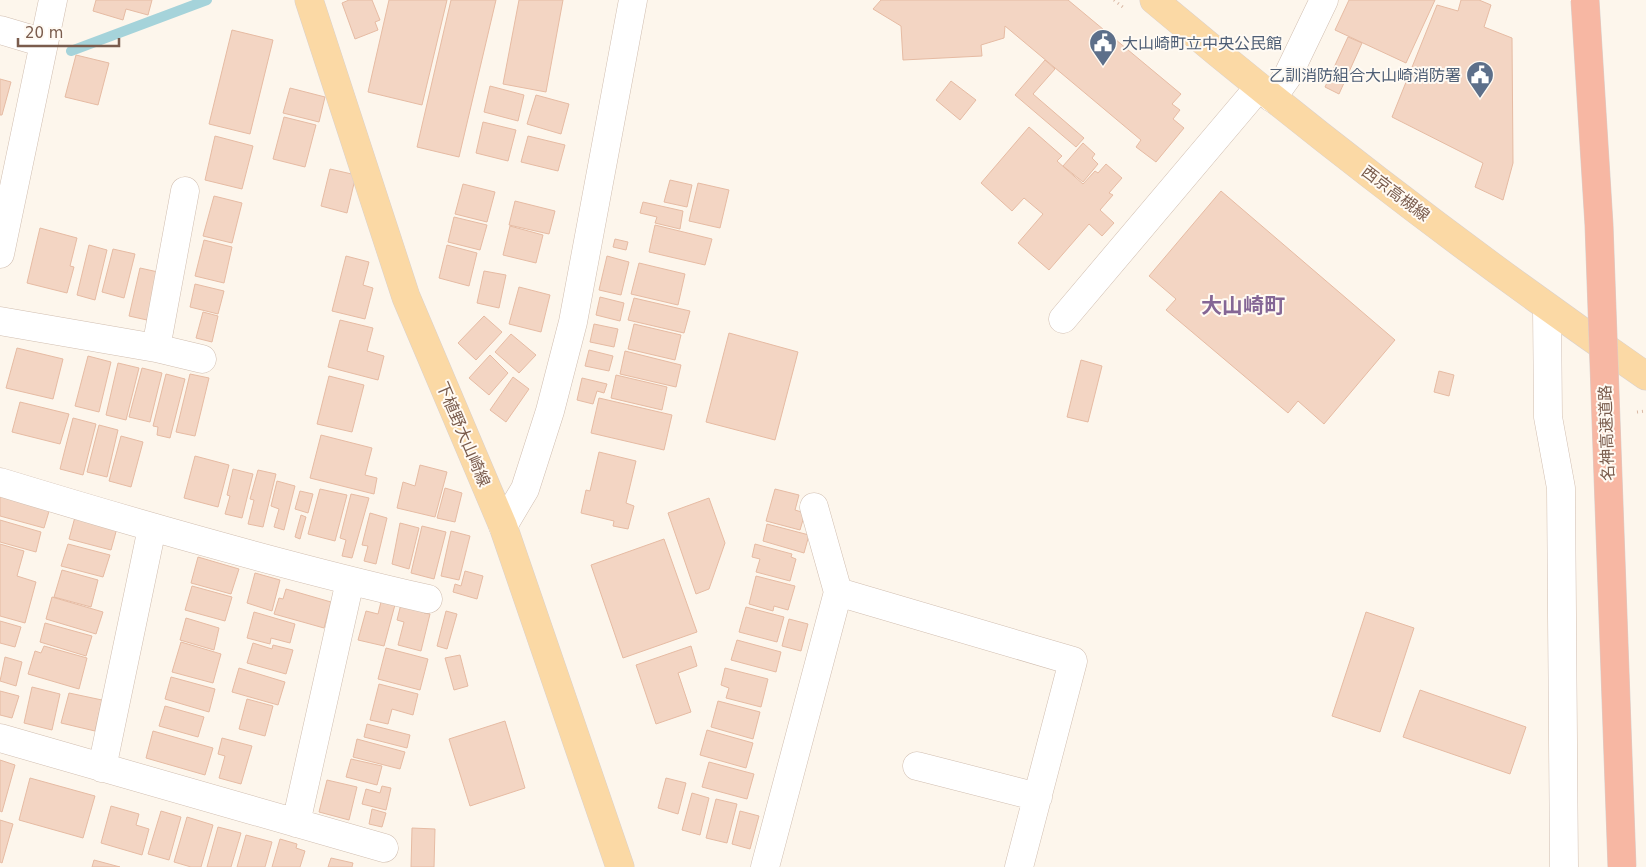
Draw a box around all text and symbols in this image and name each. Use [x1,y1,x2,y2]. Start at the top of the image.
scale bar [18,15,119,47]
text: 20 m [25,24,63,42]
public building icon: 大山崎町立中央公民館 [1088,28,1118,67]
place label: 大山崎町立中央公民館 [1122,34,1282,53]
public building icon: 乙訓消防組合大山崎消防署 [1465,60,1495,99]
place label: 乙訓消防組合大山崎消防署 [1269,66,1461,85]
street label: 西京高槻線 [1358,162,1433,225]
district label: 大山崎町 [1201,294,1285,318]
street label: 下植野大山崎線 [433,379,494,489]
street label: 名神高速道路 [1595,385,1618,481]

